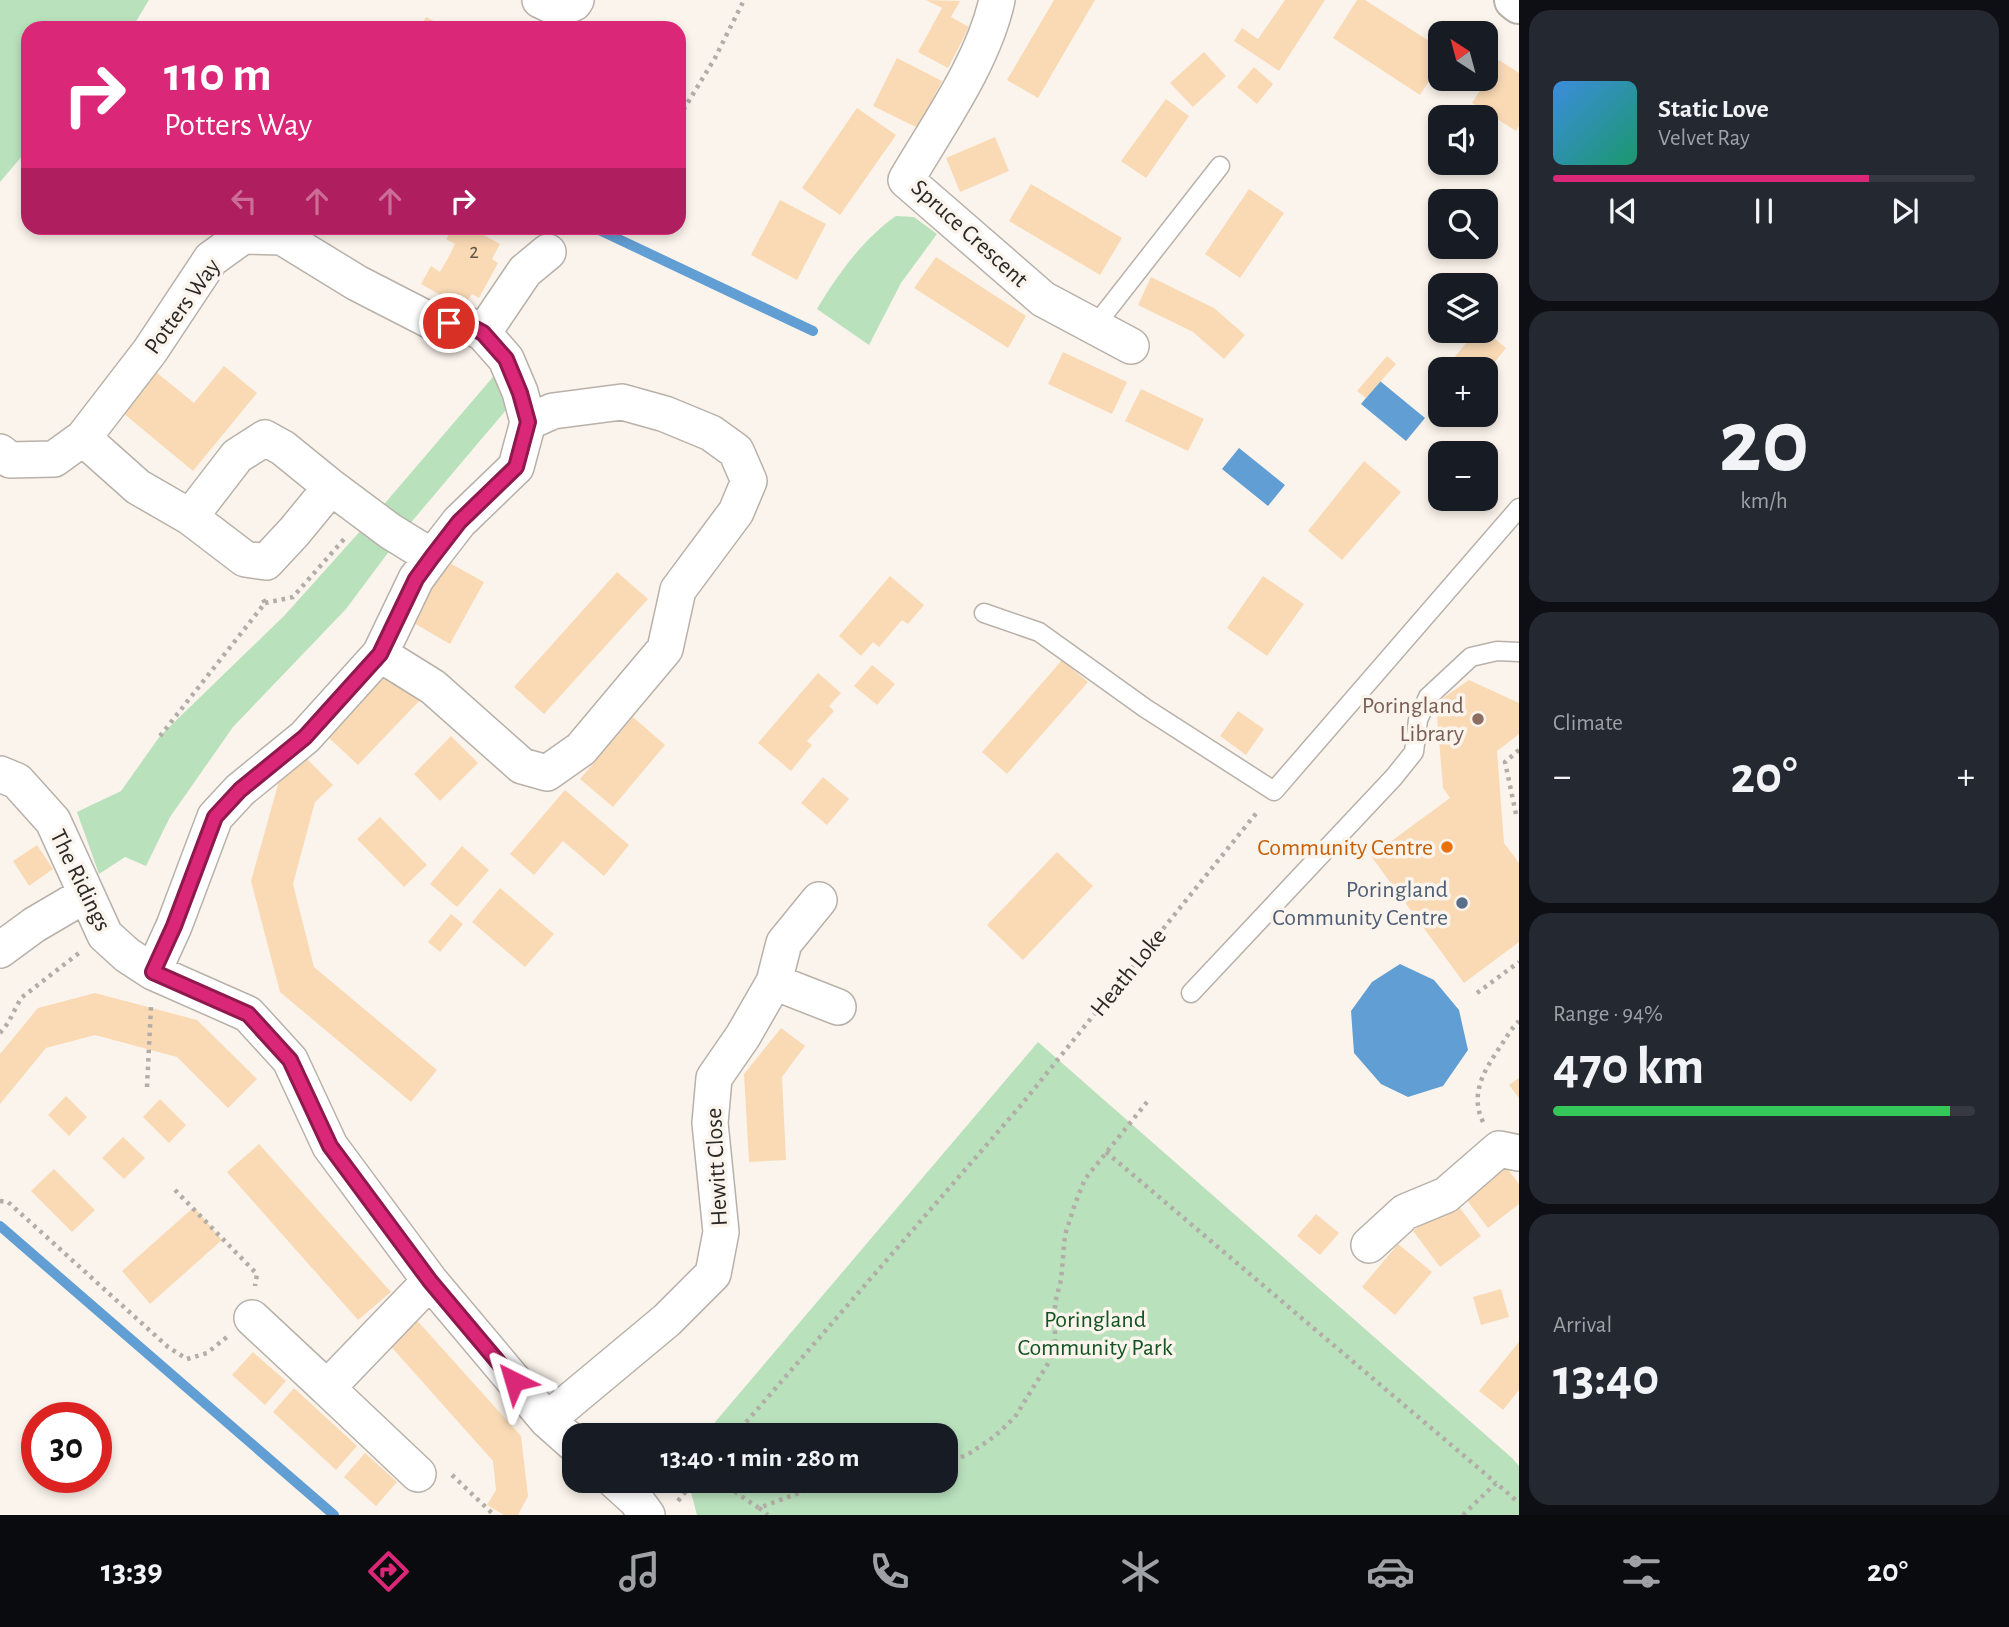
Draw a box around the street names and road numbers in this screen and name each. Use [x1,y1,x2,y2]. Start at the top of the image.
street label: Spruce Crescent [906,175,1032,292]
street label: Potters Way [140,255,225,359]
street label: The Ridings [45,826,115,935]
street label: Heath Loke [1086,924,1171,1021]
street label: Hewitt Close [702,1107,732,1227]

